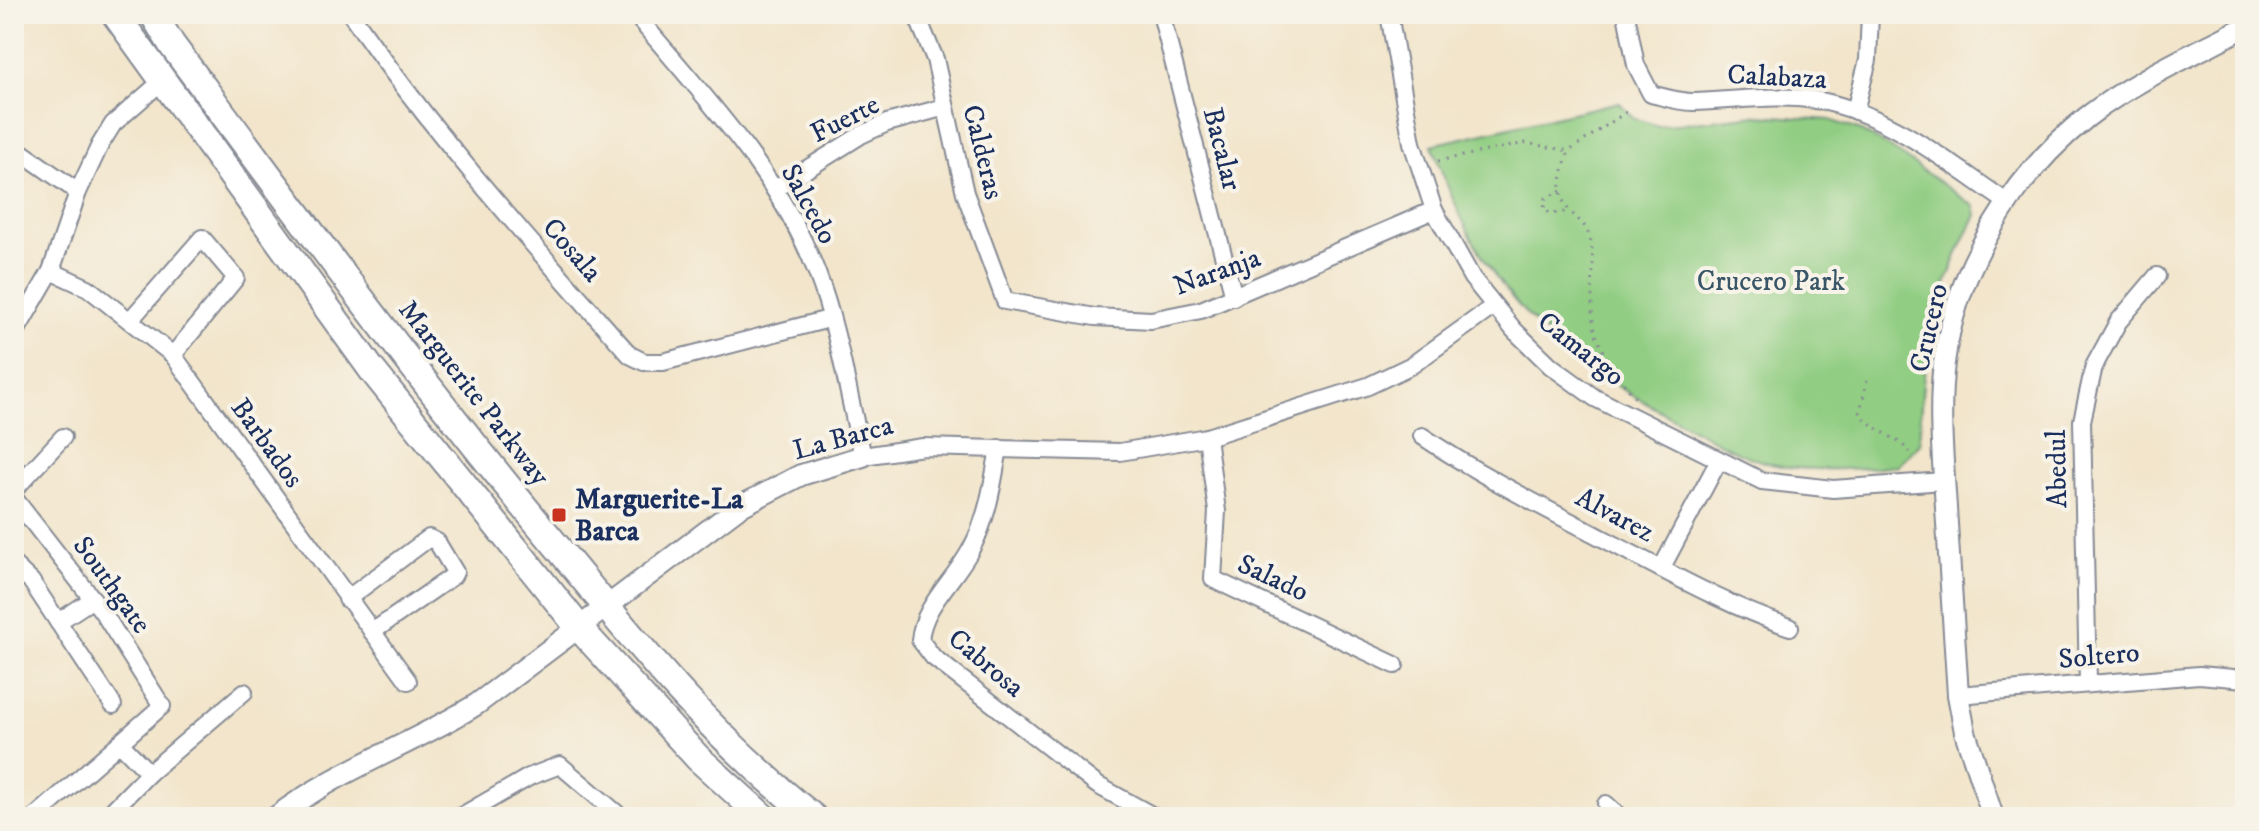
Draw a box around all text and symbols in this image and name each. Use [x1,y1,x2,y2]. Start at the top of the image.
street label: Calabaza [1726,57,1828,97]
street label: Fuerte [805,87,885,151]
street label: Calderas [954,101,1012,203]
street label: Bacalar [1195,104,1249,195]
street label: Salcedo [773,158,845,250]
street label: Cosala [535,211,609,289]
street label: Naranja [1169,240,1265,304]
park label: Crucero Park [1697,264,1845,299]
street label: Crucero [1902,280,1956,376]
street label: Marguerite Parkway [391,293,558,493]
street label: Camargo [1530,304,1632,394]
street label: Barbados [223,391,311,495]
street label: La Barca [789,408,897,468]
street label: Abedul [2039,429,2075,509]
street label: Alvarez [1570,480,1660,550]
place label: Marguerite-La Barca [575,482,744,549]
marker: Marguerite-La Barca [550,506,568,524]
street label: Southgate [65,530,159,640]
street label: Salado [1232,546,1314,610]
street label: Cabrosa [941,621,1031,705]
street label: Soltero [2057,635,2141,677]

